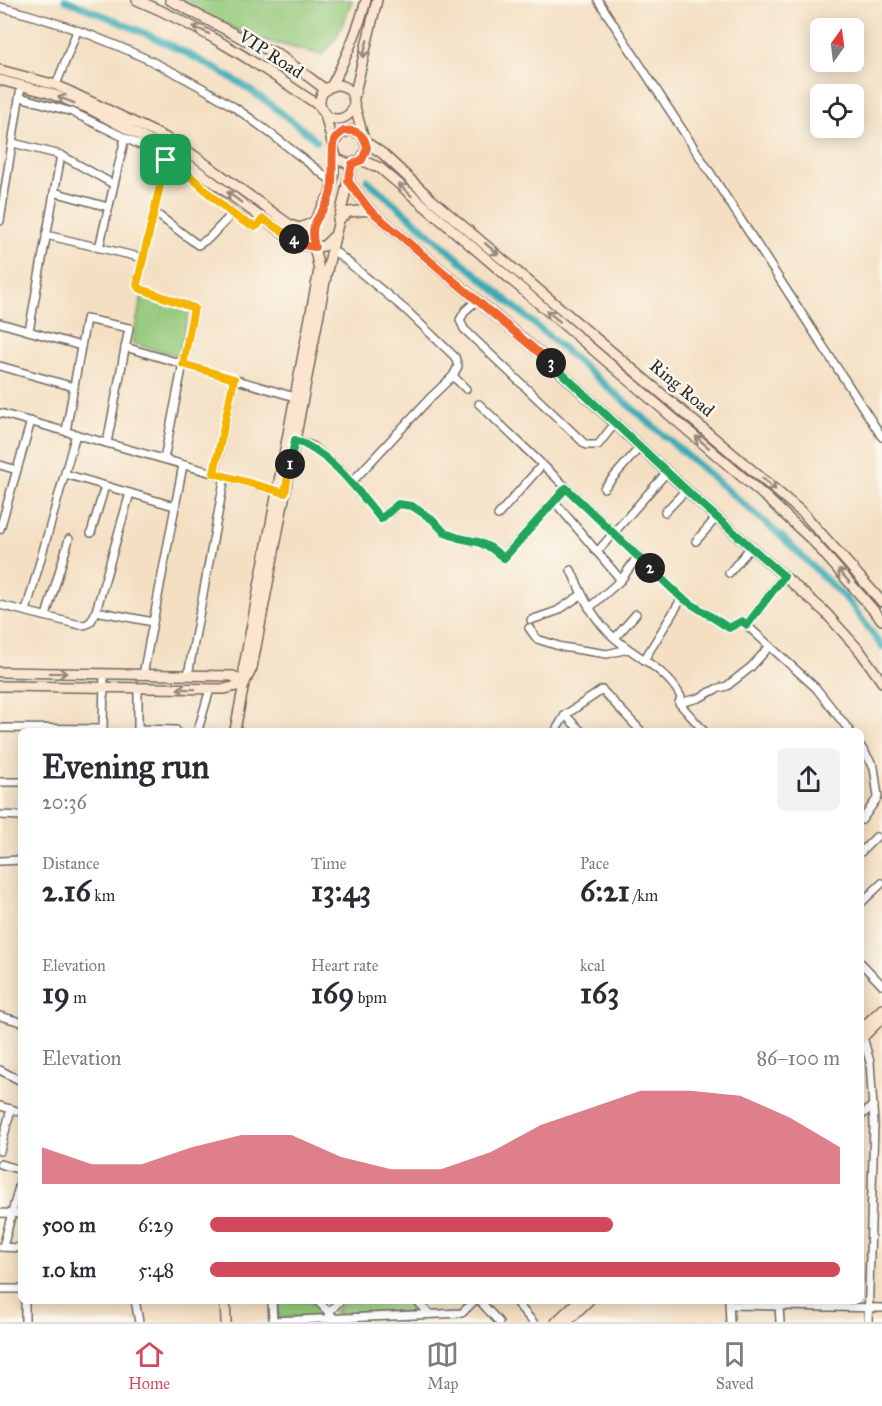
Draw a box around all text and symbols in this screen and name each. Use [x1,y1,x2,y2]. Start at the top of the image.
north arrow [810,18,864,72]
map controls [810,18,864,138]
one-way arrow [193,24,211,36]
street label: VIP Road [234,24,308,83]
one-way arrow [358,39,370,58]
button: locate [810,84,864,138]
one-way arrow [57,93,75,104]
pin [140,134,191,185]
icon: arrive [149,143,182,176]
one-way arrow [398,183,413,197]
one-way arrow [226,191,242,203]
pin: 4 [279,224,309,254]
text: 4 [290,229,298,248]
one-way arrow [484,243,500,256]
one-way arrow [546,309,561,323]
pin: 3 [536,348,566,378]
text: 3 [548,353,554,372]
street label: Ring Road [644,355,719,422]
one-way arrow [694,436,710,449]
pin: 1 [275,449,305,479]
text: 1 [287,454,293,473]
one-way arrow [761,477,776,491]
pin: 2 [635,553,665,583]
text: 2 [646,558,654,577]
one-way arrow [837,568,851,583]
one-way arrow [48,667,68,679]
one-way arrow [177,683,197,694]
text: Evening run [42,747,209,787]
button: share [777,748,840,811]
text: 20:36 [42,790,87,814]
text: Distance [42,854,99,873]
text: Time [311,854,346,873]
text: Pace [580,854,609,873]
text: 2.16 [42,873,91,909]
text: 13:43 [311,873,371,909]
text: 6:21 [580,873,630,909]
text: km [91,886,115,905]
text: /km [630,886,658,905]
text: Elevation [42,956,106,975]
text: Heart rate [311,956,378,975]
text: kcal [580,956,605,975]
text: 19 [42,975,70,1011]
text: 169 [311,975,354,1011]
text: 163 [580,975,619,1011]
text: m [70,988,87,1007]
text: bpm [354,988,387,1007]
text: Elevation [42,1046,121,1070]
text: 86–100 m [756,1046,840,1070]
text: 500 m [42,1213,96,1237]
text: 6:29 [138,1213,174,1237]
text: 1.0 km [42,1258,96,1282]
text: 5:48 [138,1258,174,1282]
tab: Home [128,1338,170,1393]
tab: Map [426,1338,459,1393]
tab: Saved [716,1338,754,1393]

